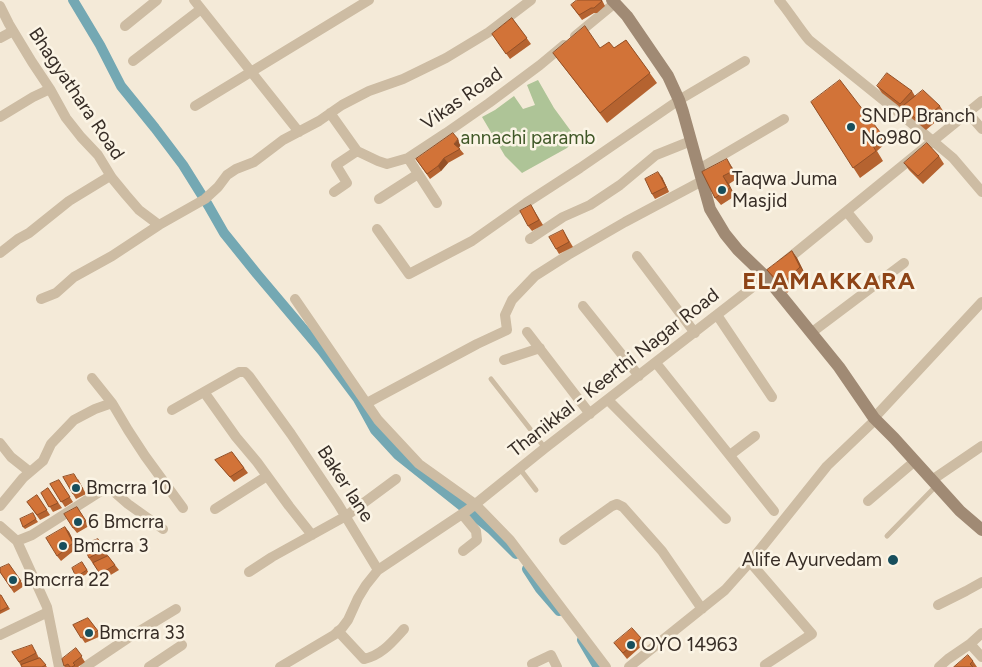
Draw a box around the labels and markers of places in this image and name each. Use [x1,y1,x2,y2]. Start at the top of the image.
place label: SNDP Branch No980 [861,105,975,149]
marker: SNDP Branch No980 [845,121,857,133]
place label: Taqwa Juma Masjid [732,168,837,212]
marker: Taqwa Juma Masjid [716,184,728,196]
place label: Bmcrra 10 [86,477,171,499]
marker: Bmcrra 10 [70,482,82,494]
place label: 6 Bmcrra [88,511,164,533]
marker: 6 Bmcrra [72,516,84,528]
place label: Bmcrra 3 [73,535,149,557]
marker: Bmcrra 3 [57,540,69,552]
place label: Alife Ayurvedam [742,549,882,571]
marker: Alife Ayurvedam [886,553,900,567]
place label: Bmcrra 22 [23,569,110,591]
marker: Bmcrra 22 [7,574,19,586]
place label: Bmcrra 33 [99,622,185,644]
marker: Bmcrra 33 [83,627,95,639]
place label: OYO 14963 [641,634,738,656]
marker: OYO 14963 [625,639,637,651]

